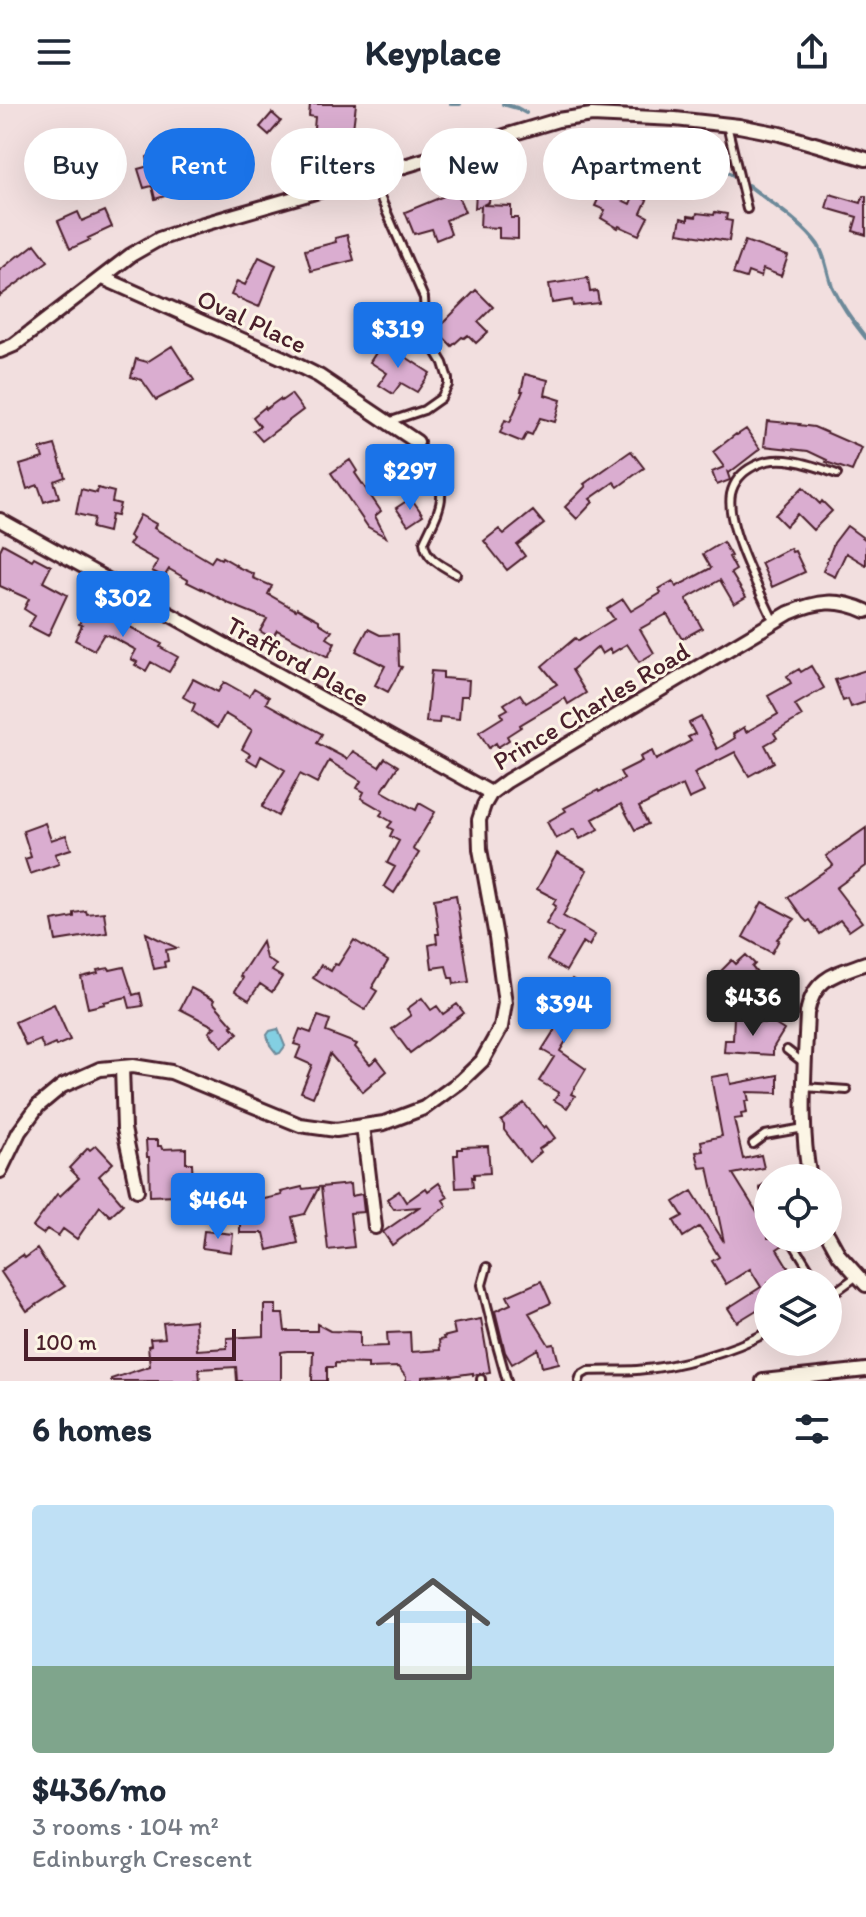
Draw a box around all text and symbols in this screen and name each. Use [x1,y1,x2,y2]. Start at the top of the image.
icon: menu [32,30,76,74]
icon: share [790,30,834,74]
text: Keyplace [365,31,501,74]
chip: Buy [24,128,127,200]
chip: Rent [143,128,255,200]
chip: Filters [271,128,404,200]
chip: New [420,128,527,200]
chip: Apartment [543,128,730,200]
street label: Oval Place [192,282,312,360]
pin: $319 [351,302,445,370]
text: $319 [371,312,425,344]
pin: $297 [363,444,457,512]
text: $297 [383,454,437,486]
pin: $302 [76,571,170,639]
text: $302 [94,581,152,613]
street label: Trafford Place [221,609,375,713]
street label: Prince Charles Road [487,635,695,777]
pin: $436 [706,970,800,1038]
pin: $394 [517,977,611,1045]
text: $436 [725,980,781,1012]
text: $394 [536,987,592,1019]
map controls [754,1164,842,1356]
button: locate [754,1164,842,1252]
pin: $464 [171,1173,265,1241]
text: $464 [189,1183,247,1215]
button: layers [754,1268,842,1356]
scale bar [24,1325,236,1361]
text: 100 m [36,1329,97,1356]
icon: filters [790,1407,834,1451]
text: 6 homes [32,1409,152,1450]
icon: home [361,1557,505,1701]
text: $436/mo [32,1769,166,1810]
text: 3 rooms · 104 m² [32,1810,219,1842]
text: Edinburgh Crescent [32,1842,252,1874]

